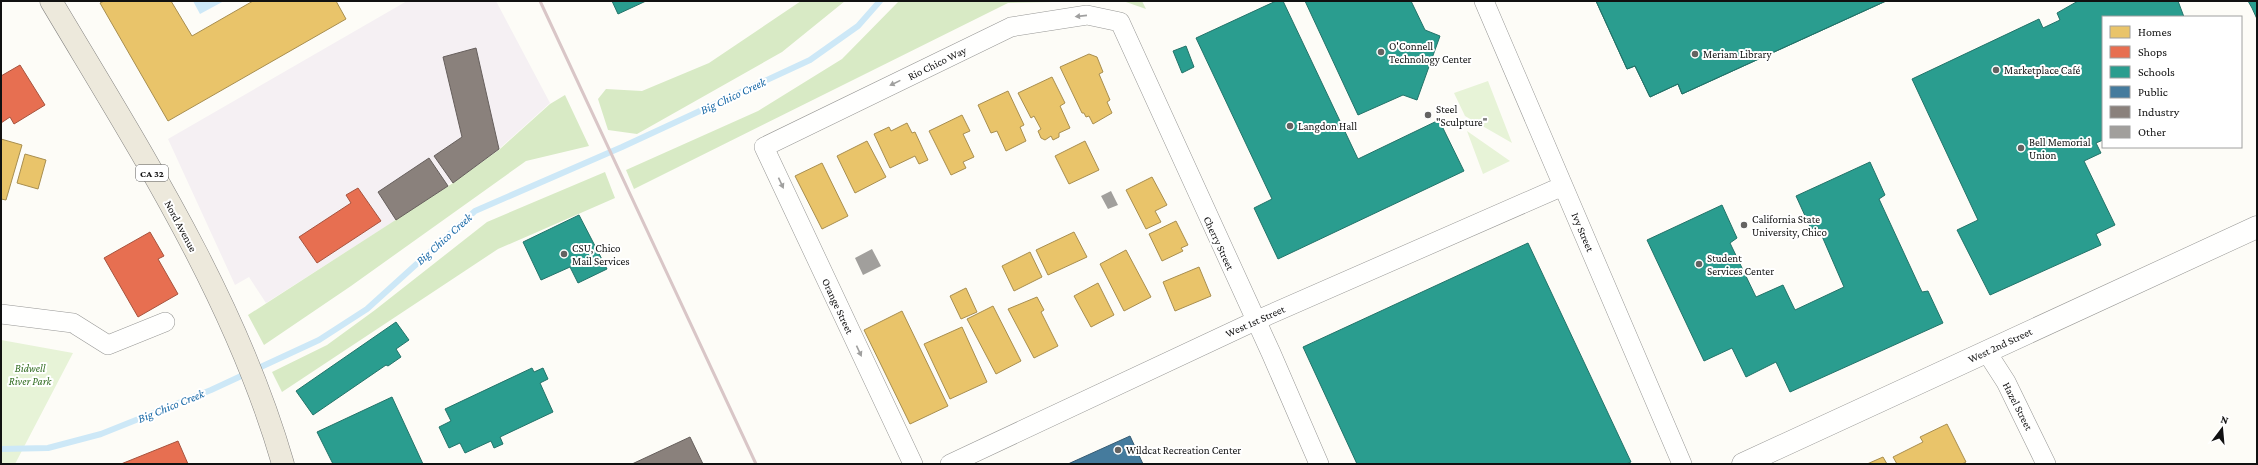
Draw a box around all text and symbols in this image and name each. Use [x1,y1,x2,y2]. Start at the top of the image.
one-way arrow [1075,13,1087,19]
legend [2102,16,2242,148]
text: Homes [2138,25,2172,39]
place label: O'Connell Technology Center [1389,40,1472,66]
street label: Rio Chico Way [906,43,969,83]
text: Shops [2138,45,2167,59]
marker: O'Connell Technology Center [1376,47,1386,57]
place label: Meriam Library [1703,48,1772,61]
marker: Meriam Library [1690,49,1700,59]
place label: Marketplace Café [2004,64,2081,77]
marker: Marketplace Café [1991,65,2001,75]
text: Schools [2138,65,2175,79]
water label: Big Chico Creek [698,74,769,117]
one-way arrow [890,80,901,86]
text: Public [2138,85,2168,99]
place label: Steel "Sculpture" [1436,103,1487,129]
text: Industry [2138,105,2180,119]
marker: Steel "Sculpture" [1423,110,1433,120]
place label: Langdon Hall [1298,120,1357,133]
marker: Langdon Hall [1285,121,1295,131]
text: Other [2138,125,2167,139]
place label: Bell Memorial Union [2029,136,2091,161]
marker: Bell Memorial Union [2016,143,2026,153]
road number: CA 32 [136,165,168,181]
one-way arrow [778,177,784,188]
street label: Nord Avenue [162,198,200,254]
water label: Big Chico Creek [413,210,475,268]
street label: Ivy Street [1568,211,1597,254]
place label: California State University, Chico [1752,213,1827,239]
street label: Cherry Street [1200,214,1237,273]
marker: California State University, Chico [1739,220,1749,230]
place label: CSU, Chico Mail Services [572,242,630,267]
marker: CSU, Chico Mail Services [559,249,569,259]
place label: Student Services Center [1707,252,1774,277]
marker: Student Services Center [1694,259,1704,269]
street label: Orange Street [819,276,856,336]
street label: West 1st Street [1223,302,1287,339]
street label: West 2nd Street [1966,325,2034,365]
one-way arrow [856,346,862,357]
park label: Bidwell River Park [9,362,53,387]
street label: Hazel Street [2001,380,2035,432]
water label: Big Chico Creek [136,386,207,426]
north arrow [2202,409,2242,449]
text: N [2219,413,2230,426]
place label: Wildcat Recreation Center [1126,444,1241,456]
marker: Wildcat Recreation Center [1113,445,1123,455]

